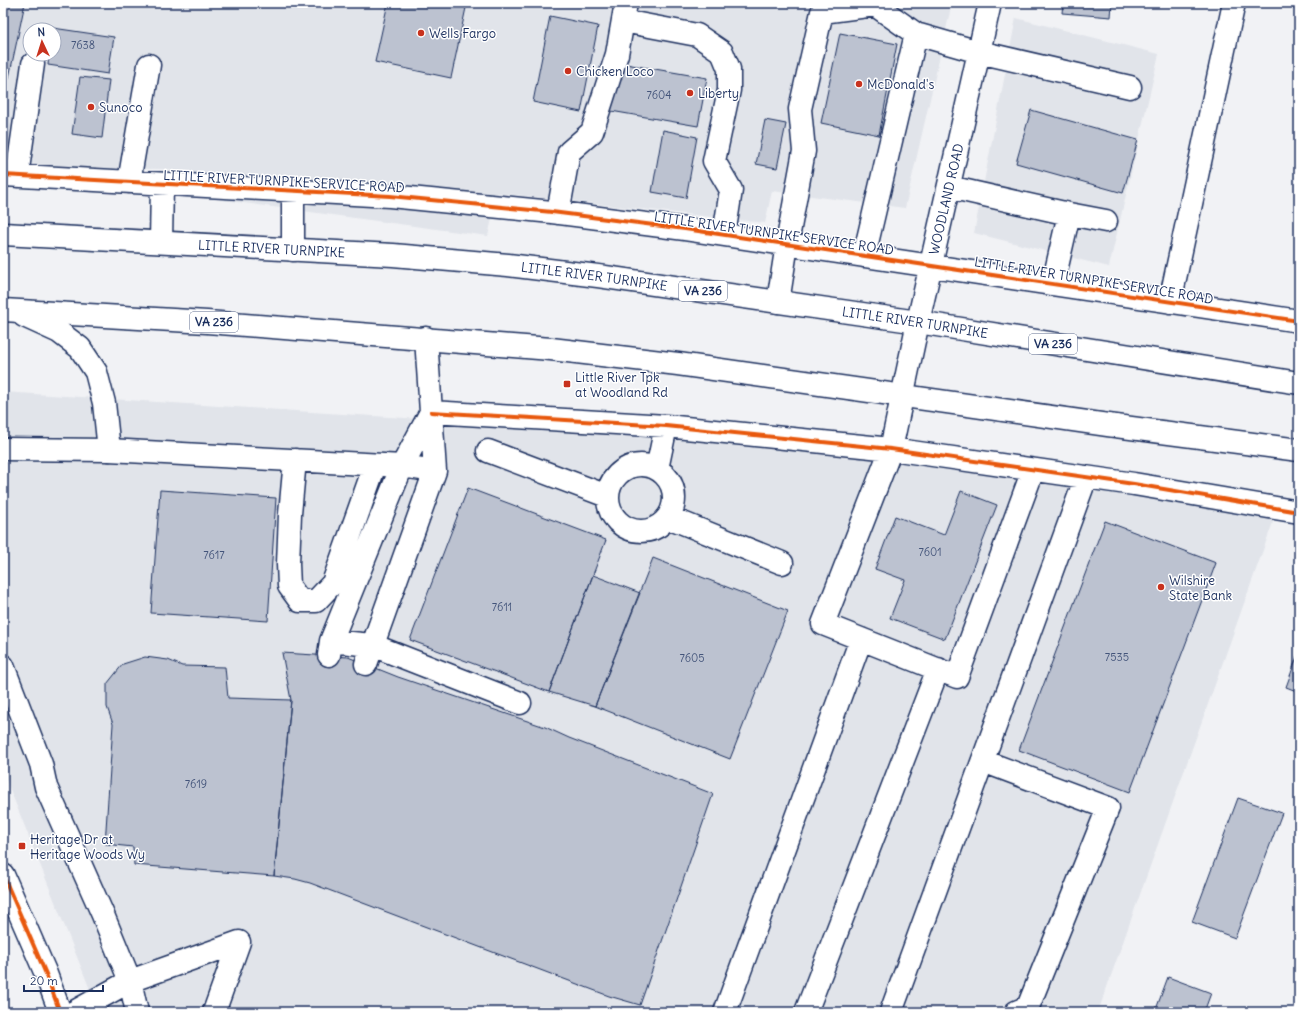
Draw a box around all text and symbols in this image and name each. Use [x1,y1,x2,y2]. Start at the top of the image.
north arrow [22,22,62,62]
text: N [37,25,46,39]
place label: Wells Fargo [429,25,496,42]
marker: Wells Fargo [416,28,426,38]
house number: 7638 [71,38,95,52]
place label: Chicken Loco [576,63,654,80]
marker: Chicken Loco [563,66,573,76]
place label: McDonald's [867,76,934,93]
marker: McDonald's [854,79,864,89]
place label: Liberty [698,85,739,102]
house number: 7604 [646,88,672,102]
marker: Liberty [685,88,695,98]
place label: Sunoco [99,99,142,116]
marker: Sunoco [86,102,96,112]
street label: WOODLAND ROAD [925,142,968,256]
street label: LITTLE RIVER TURNPIKE SERVICE ROAD [163,167,405,196]
street label: LITTLE RIVER TURNPIKE SERVICE ROAD [653,208,895,259]
street label: LITTLE RIVER TURNPIKE [198,237,346,261]
street label: LITTLE RIVER TURNPIKE SERVICE ROAD [973,253,1215,308]
street label: LITTLE RIVER TURNPIKE [520,259,669,295]
road number: VA 236 [679,281,727,301]
street label: LITTLE RIVER TURNPIKE [841,303,989,342]
road number: VA 236 [190,312,238,332]
road number: VA 236 [1029,334,1077,354]
place label: Little River Tpk at Woodland Rd [575,369,668,401]
marker: Little River Tpk at Woodland Rd [562,379,572,389]
house number: 7601 [918,545,942,559]
house number: 7617 [203,548,225,562]
place label: Wilshire State Bank [1169,572,1233,604]
marker: Wilshire State Bank [1156,582,1166,592]
house number: 7611 [492,600,512,614]
house number: 7535 [1105,650,1129,664]
house number: 7605 [679,651,705,665]
house number: 7619 [185,777,207,791]
place label: Heritage Dr at Heritage Woods Wy [30,831,145,863]
marker: Heritage Dr at Heritage Woods Wy [17,841,27,851]
scale bar [24,967,103,993]
text: 20 m [30,973,58,988]

